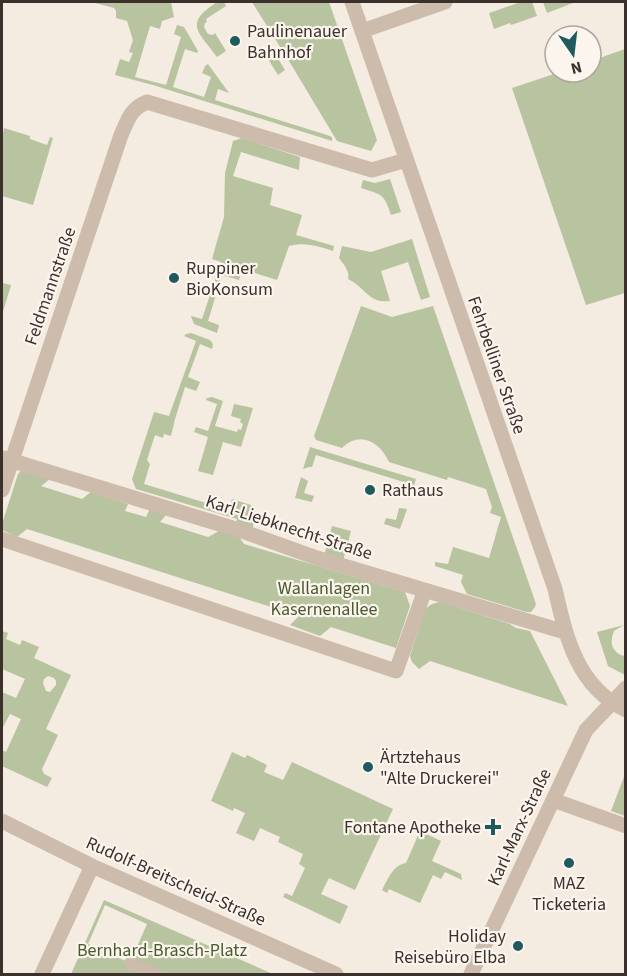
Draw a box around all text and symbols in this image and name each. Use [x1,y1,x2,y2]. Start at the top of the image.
place label: Paulinenauer Bahnhof [247,19,348,65]
north arrow [543,24,603,84]
marker: Paulinenauer Bahnhof [228,34,242,48]
text: N [569,56,584,80]
street label: Feldmannstraße [19,224,82,349]
place label: Ruppiner BioKonsum [186,256,273,302]
marker: Ruppiner BioKonsum [167,271,181,285]
street label: Fehrbelliner Straße [461,293,532,437]
place label: Rathaus [382,478,443,503]
marker: Rathaus [363,483,377,497]
street label: Karl-Liebknecht-Straße [202,489,376,566]
park label: Wallanlagen Kasernenallee [271,576,378,622]
place label: Ärtztehaus "Alte Druckerei" [380,745,499,791]
marker: Ärtztehaus "Alte Druckerei" [361,760,375,774]
street label: Karl-Marx-Straße [481,764,558,890]
place label: Fontane Apotheke [344,815,481,840]
marker: Fontane Apotheke [486,820,500,834]
street label: Rudolf-Breitscheid-Straße [82,830,270,932]
marker: MAZ Ticketeria [562,856,576,870]
place label: MAZ Ticketeria [532,871,606,917]
place label: Holiday Reisebüro Elba [394,924,507,970]
park label: Bernhard-Brasch-Platz [77,938,247,963]
marker: Holiday Reisebüro Elba [511,939,525,953]

